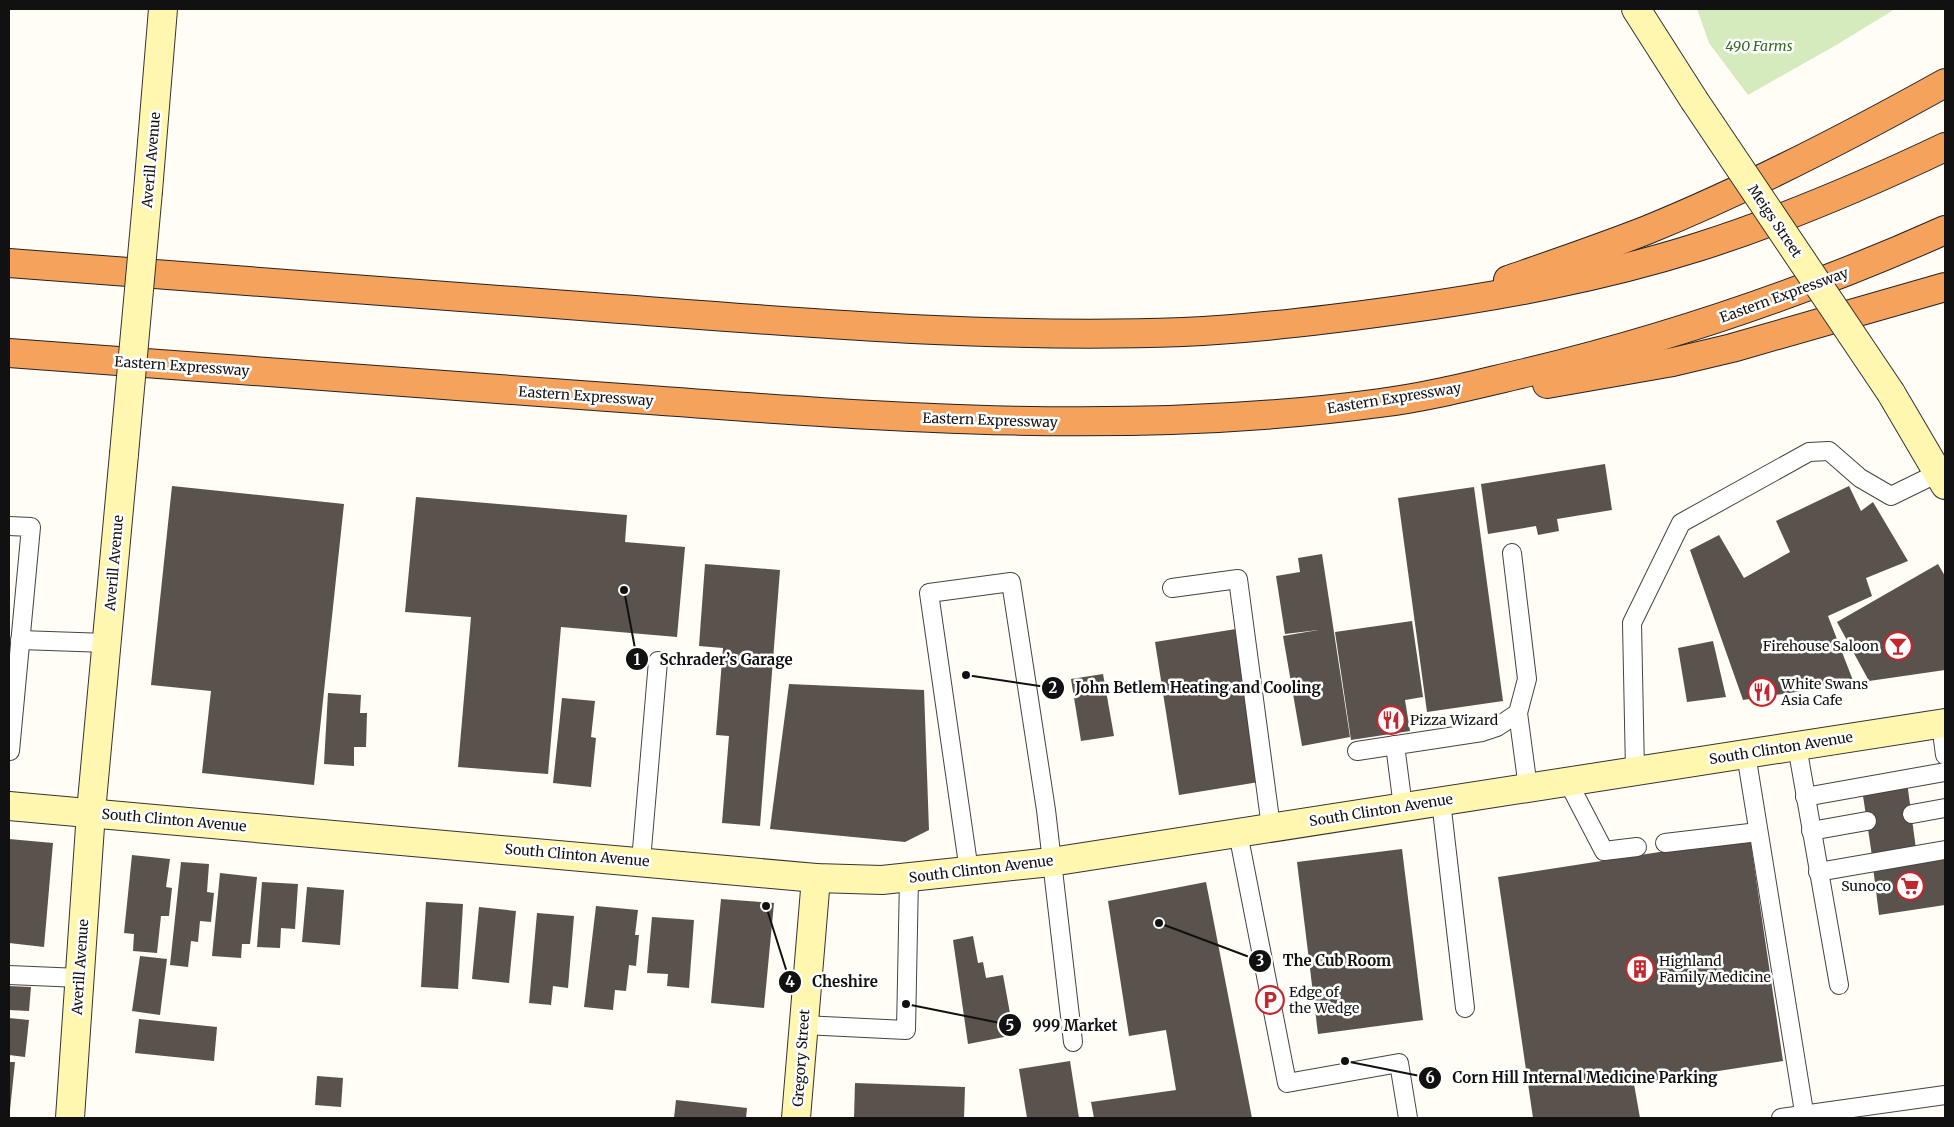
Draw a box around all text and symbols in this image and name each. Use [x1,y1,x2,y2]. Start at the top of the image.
park label: 490 Farms [1725,37,1793,55]
street label: Averill Avenue [138,111,164,210]
street label: Meigs Street [1744,181,1806,261]
street label: Eastern Expressway [1717,263,1852,327]
street label: Eastern Expressway [114,352,251,380]
street label: Eastern Expressway [1326,378,1463,417]
street label: Eastern Expressway [518,382,655,410]
street label: Eastern Expressway [922,409,1059,431]
street label: Averill Avenue [101,514,127,613]
bar icon: Firehouse Saloon [1883,631,1913,661]
place label: Firehouse Saloon [1763,637,1879,655]
callout: Schrader’s Garage [624,644,802,674]
text: 1 [634,650,641,669]
text: Schrader’s Garage [659,650,793,669]
callout: John Betlem Heating and Cooling [1040,673,1331,703]
place label: White Swans Asia Cafe [1780,675,1868,709]
restaurant icon: White Swans Asia Cafe [1747,677,1777,707]
text: 2 [1049,678,1058,697]
text: John Betlem Heating and Cooling [1074,678,1321,697]
restaurant icon: Pizza Wizard [1376,705,1406,735]
place label: Pizza Wizard [1410,711,1499,729]
street label: South Clinton Avenue [1708,728,1854,768]
street label: South Clinton Avenue [1308,790,1454,830]
street label: South Clinton Avenue [101,805,247,835]
street label: South Clinton Avenue [504,840,650,870]
street label: South Clinton Avenue [908,851,1054,887]
supermarket icon: Sunoco [1895,871,1925,901]
place label: Sunoco [1841,877,1891,895]
street label: Averill Avenue [68,918,92,1017]
callout: The Cub Room [1247,946,1401,976]
text: 3 [1256,951,1264,970]
text: The Cub Room [1283,951,1391,970]
place label: Highland Family Medicine [1659,952,1771,986]
building icon: Highland Family Medicine [1625,954,1655,984]
callout: Cheshire [777,967,888,997]
text: 4 [785,972,795,991]
text: Cheshire [812,972,878,991]
place label: Edge of the Wedge [1289,983,1359,1017]
parking icon: Edge of the Wedge [1255,985,1285,1015]
street label: Gregory Street [789,1008,813,1107]
callout: 999 Market [998,1010,1128,1040]
text: 5 [1006,1016,1014,1035]
text: 999 Market [1032,1016,1118,1035]
callout: Corn Hill Internal Medicine Parking [1417,1063,1727,1093]
text: 6 [1425,1068,1435,1087]
text: Corn Hill Internal Medicine Parking [1453,1068,1718,1087]

